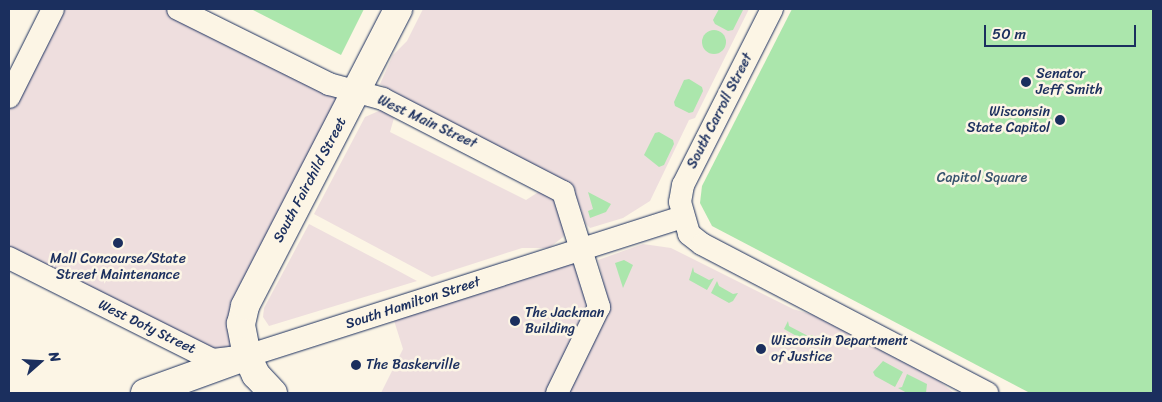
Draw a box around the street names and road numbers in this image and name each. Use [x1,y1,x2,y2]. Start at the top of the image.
street label: South Carroll Street [684,51,756,171]
street label: West Main Street [374,91,480,153]
street label: South Fairchild Street [270,115,350,245]
street label: South Hamilton Street [344,273,482,333]
street label: West Doty Street [95,296,199,358]

